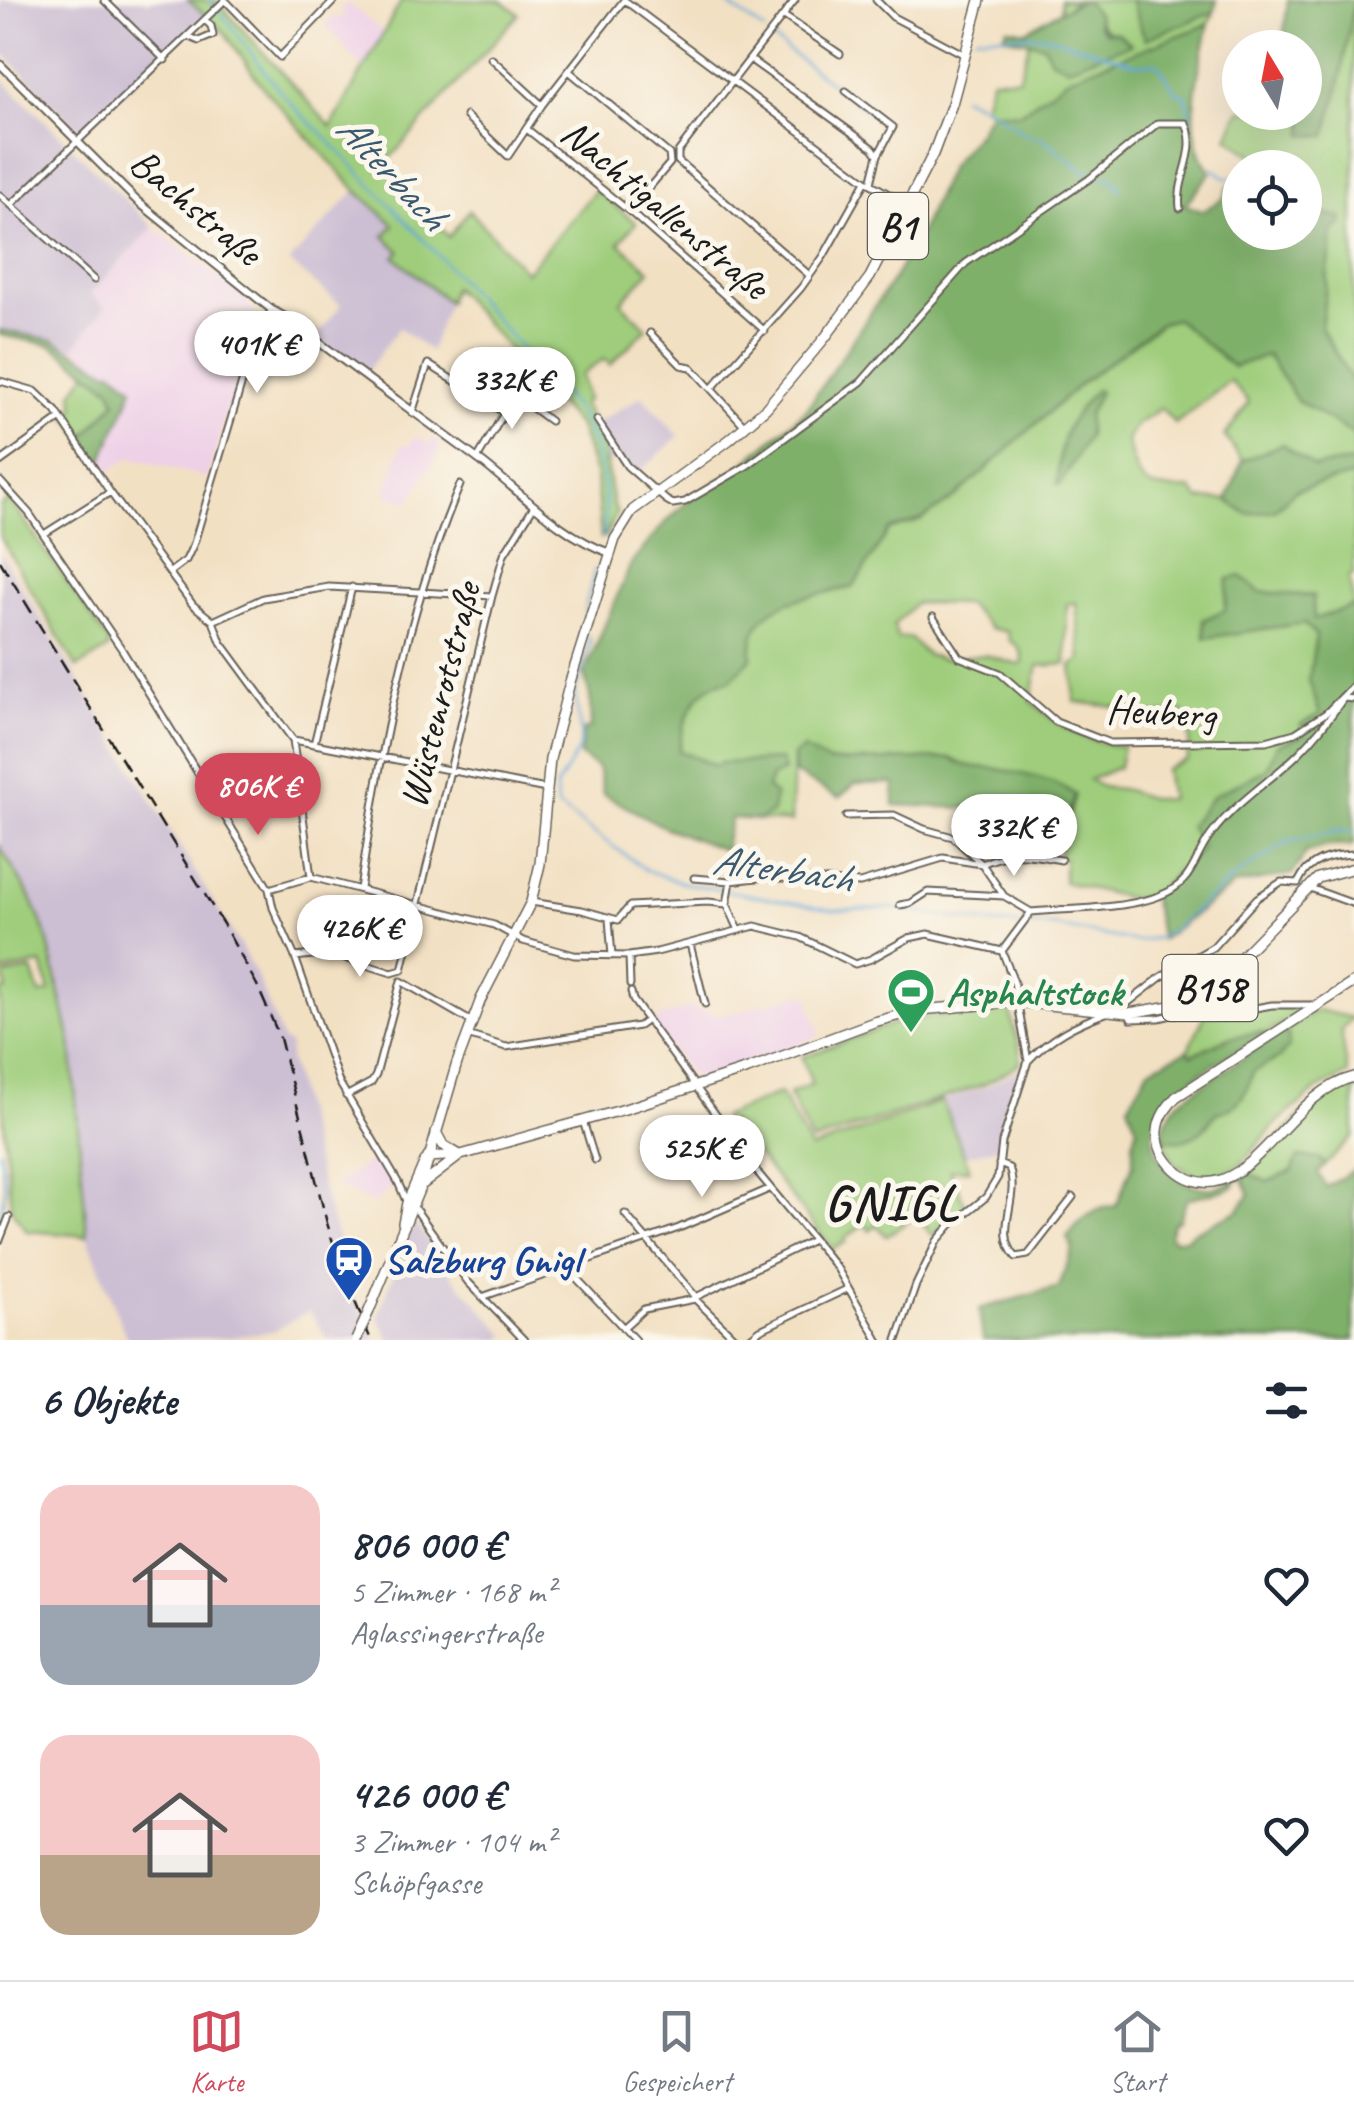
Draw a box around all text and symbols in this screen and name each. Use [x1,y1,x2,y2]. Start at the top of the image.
north arrow [1222,30,1322,130]
map controls [1222,30,1322,250]
water label: Alterbach [325,103,461,243]
street label: Nachtigallenstraße [551,108,781,312]
street label: Bachstraße [120,137,274,278]
button: locate [1222,150,1322,250]
road number: B1 [868,193,928,259]
pin: 401K € [176,311,338,396]
text: 401K € [216,323,298,364]
pin: 332K € [431,347,593,432]
text: 332K € [471,359,553,400]
street label: Wüstenrotstraße [388,575,493,813]
street label: Heuberg [1105,684,1220,740]
pin: 806K € [177,753,339,838]
text: 806K € [217,765,299,806]
pin: 332K € [933,794,1095,879]
text: 332K € [973,806,1055,847]
water label: Alterbach [709,833,858,905]
pin: 426K € [279,895,441,980]
text: 426K € [319,907,401,948]
road number: B158 [1162,955,1258,1021]
sports icon: Asphaltstock [885,966,937,1034]
place label: Asphaltstock [946,967,1126,1017]
pin: 525K € [621,1115,783,1200]
text: 525K € [662,1127,742,1168]
district label: GNIGL [824,1171,960,1234]
station icon: Salzburg Gnigl [323,1234,375,1302]
place label: Salzburg Gnigl [384,1235,587,1285]
icon: filters [1259,1373,1314,1428]
text: 6 Objekte [40,1374,176,1427]
text: 806 000 € [350,1518,504,1571]
icon: home [120,1525,240,1645]
icon: heart [1259,1558,1314,1613]
text: 5 Zimmer · 168 m² [350,1571,555,1612]
text: Aglassingerstraße [350,1612,542,1653]
text: 426 000 € [350,1768,504,1821]
icon: home [120,1775,240,1895]
icon: heart [1259,1808,1314,1863]
text: 3 Zimmer · 104 m² [350,1821,555,1862]
text: Schöpfgasse [350,1862,481,1903]
tab: Karte [189,2004,244,2099]
tab: Gespeichert [622,2004,732,2099]
tab: Start [1110,2004,1165,2099]

